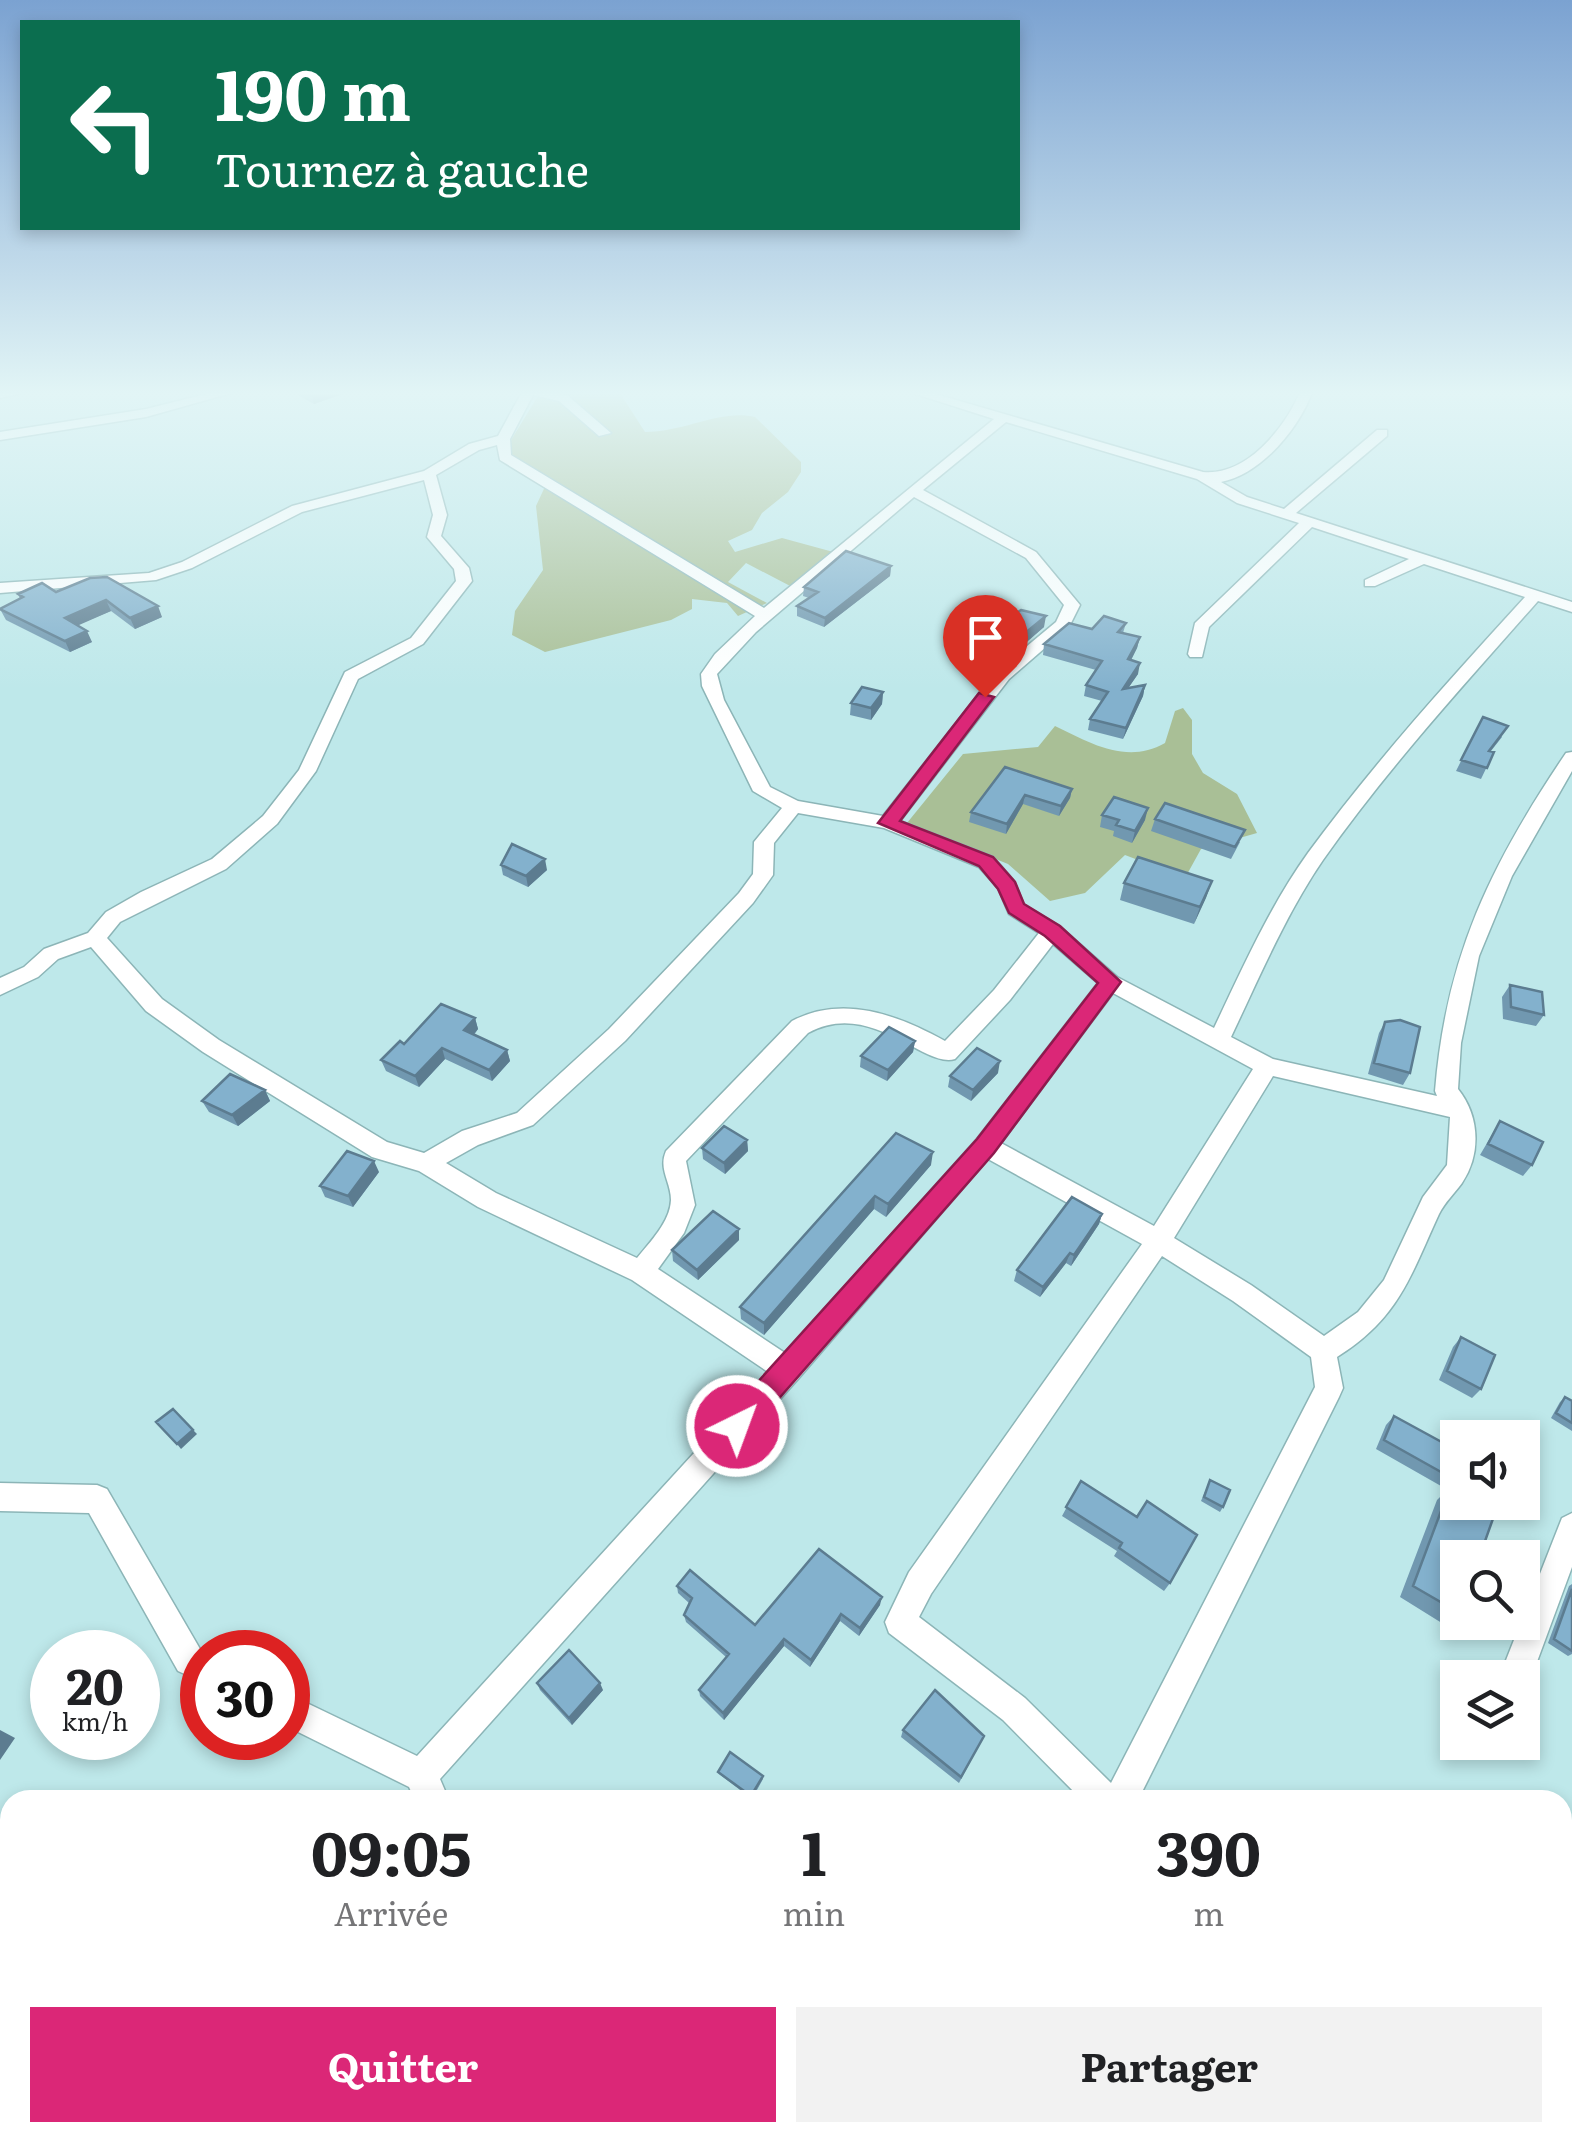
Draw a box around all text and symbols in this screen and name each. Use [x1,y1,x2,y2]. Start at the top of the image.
text: 190 m [215,39,411,143]
icon: left [50,60,180,190]
text: Tournez à gauche [215,134,589,201]
pin [943,595,1028,698]
icon: arrive [958,610,1013,665]
position arrow [685,1374,789,1478]
map controls [1440,1420,1540,1760]
button: sound [1440,1420,1540,1520]
button: search [1440,1540,1540,1640]
speed limit sign: 30 [180,1630,310,1760]
text: 20 [66,1646,124,1720]
button: layers [1440,1660,1540,1760]
text: km/h [62,1702,128,1739]
text: 09:05 [311,1805,471,1894]
text: 1 [801,1805,826,1894]
text: 390 [1156,1805,1261,1894]
text: Arrivée [334,1888,448,1936]
text: min [782,1888,845,1936]
text: m [1193,1888,1224,1936]
button: Quitter [30,2007,776,2122]
button: Partager [796,2007,1542,2122]

